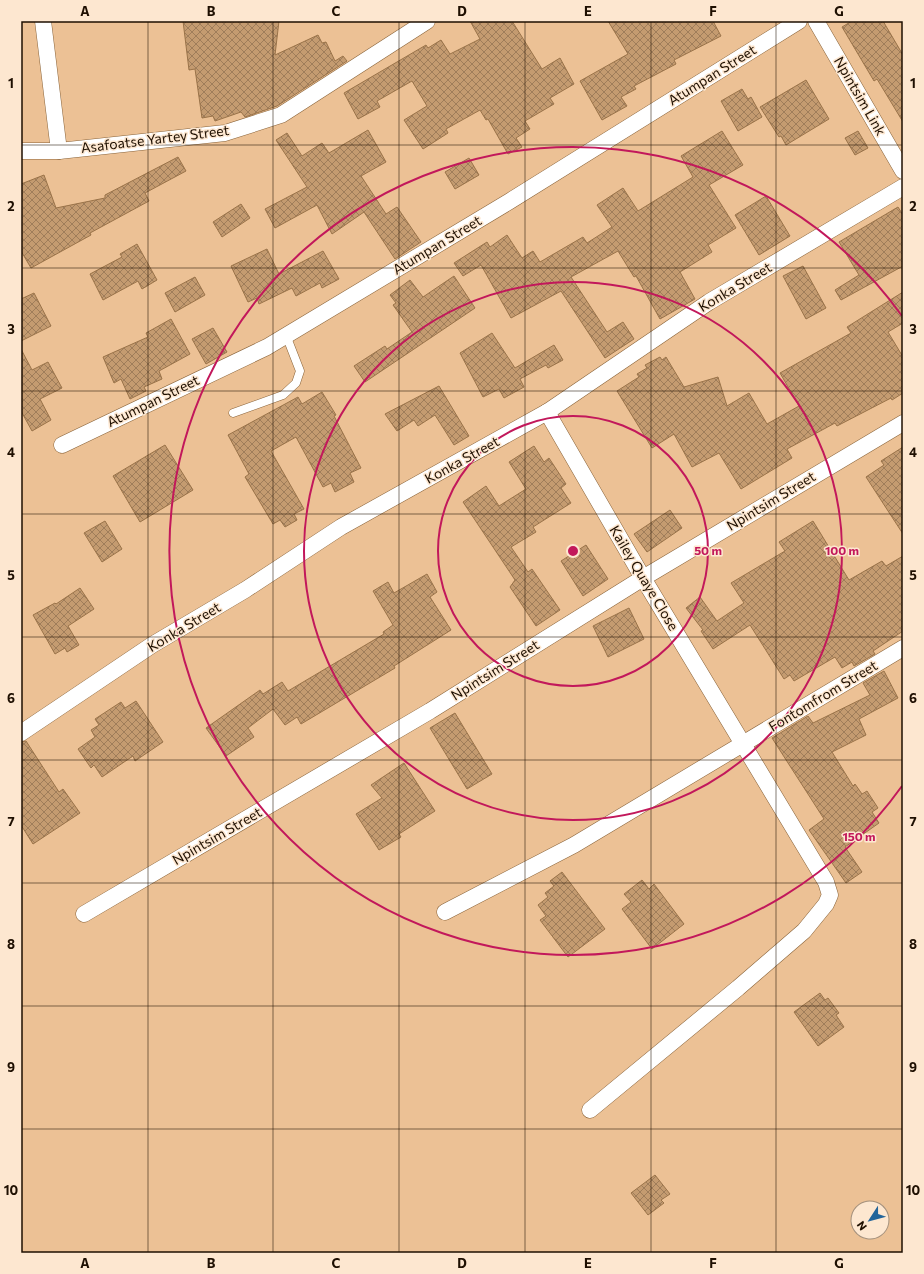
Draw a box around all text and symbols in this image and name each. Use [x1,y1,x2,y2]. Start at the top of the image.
text: A [80,3,90,19]
text: B [207,3,216,19]
text: C [332,3,341,19]
text: D [457,3,467,19]
text: E [584,3,592,19]
text: F [709,3,717,19]
text: G [834,3,844,19]
street label: Atumpan Street [665,41,759,108]
street label: Npintsim Link [831,53,890,139]
text: 1 [8,75,14,91]
text: 1 [910,75,916,91]
street label: Asafoatse Yartey Street [80,121,230,156]
text: 2 [7,198,15,214]
text: 2 [909,198,917,214]
street label: Atumpan Street [389,211,485,278]
street label: Konka Street [695,258,775,315]
text: 3 [7,321,15,337]
text: 3 [909,321,917,337]
street label: Atumpan Street [104,371,202,430]
street label: Konka Street [422,432,502,487]
text: 4 [7,444,15,460]
text: 4 [909,444,917,460]
street label: Npintsim Street [723,467,818,534]
street label: Kailey Quaye Close [606,522,683,633]
text: 50 m [694,543,722,557]
text: 100 m [825,543,859,557]
centre of rings [566,544,580,558]
text: 5 [7,567,15,583]
text: 5 [909,567,917,583]
street label: Konka Street [144,598,224,655]
street label: Npintsim Street [448,636,542,703]
street label: Fontomfrom Street [765,656,881,735]
text: 6 [7,690,15,706]
text: 6 [909,690,917,706]
street label: Npintsim Street [169,803,265,868]
text: 7 [7,813,15,829]
text: 7 [909,813,917,829]
text: 150 m [842,829,876,843]
text: 8 [7,936,15,952]
text: 8 [909,936,917,952]
text: 9 [7,1059,15,1075]
text: 9 [909,1059,917,1075]
text: 10 [4,1182,19,1198]
text: 10 [906,1182,921,1198]
north arrow [850,1200,890,1240]
text: N [854,1219,869,1233]
text: A [80,1255,90,1271]
text: B [207,1255,216,1271]
text: C [332,1255,341,1271]
text: D [457,1255,467,1271]
text: E [584,1255,592,1271]
text: F [709,1255,717,1271]
text: G [834,1255,844,1271]

